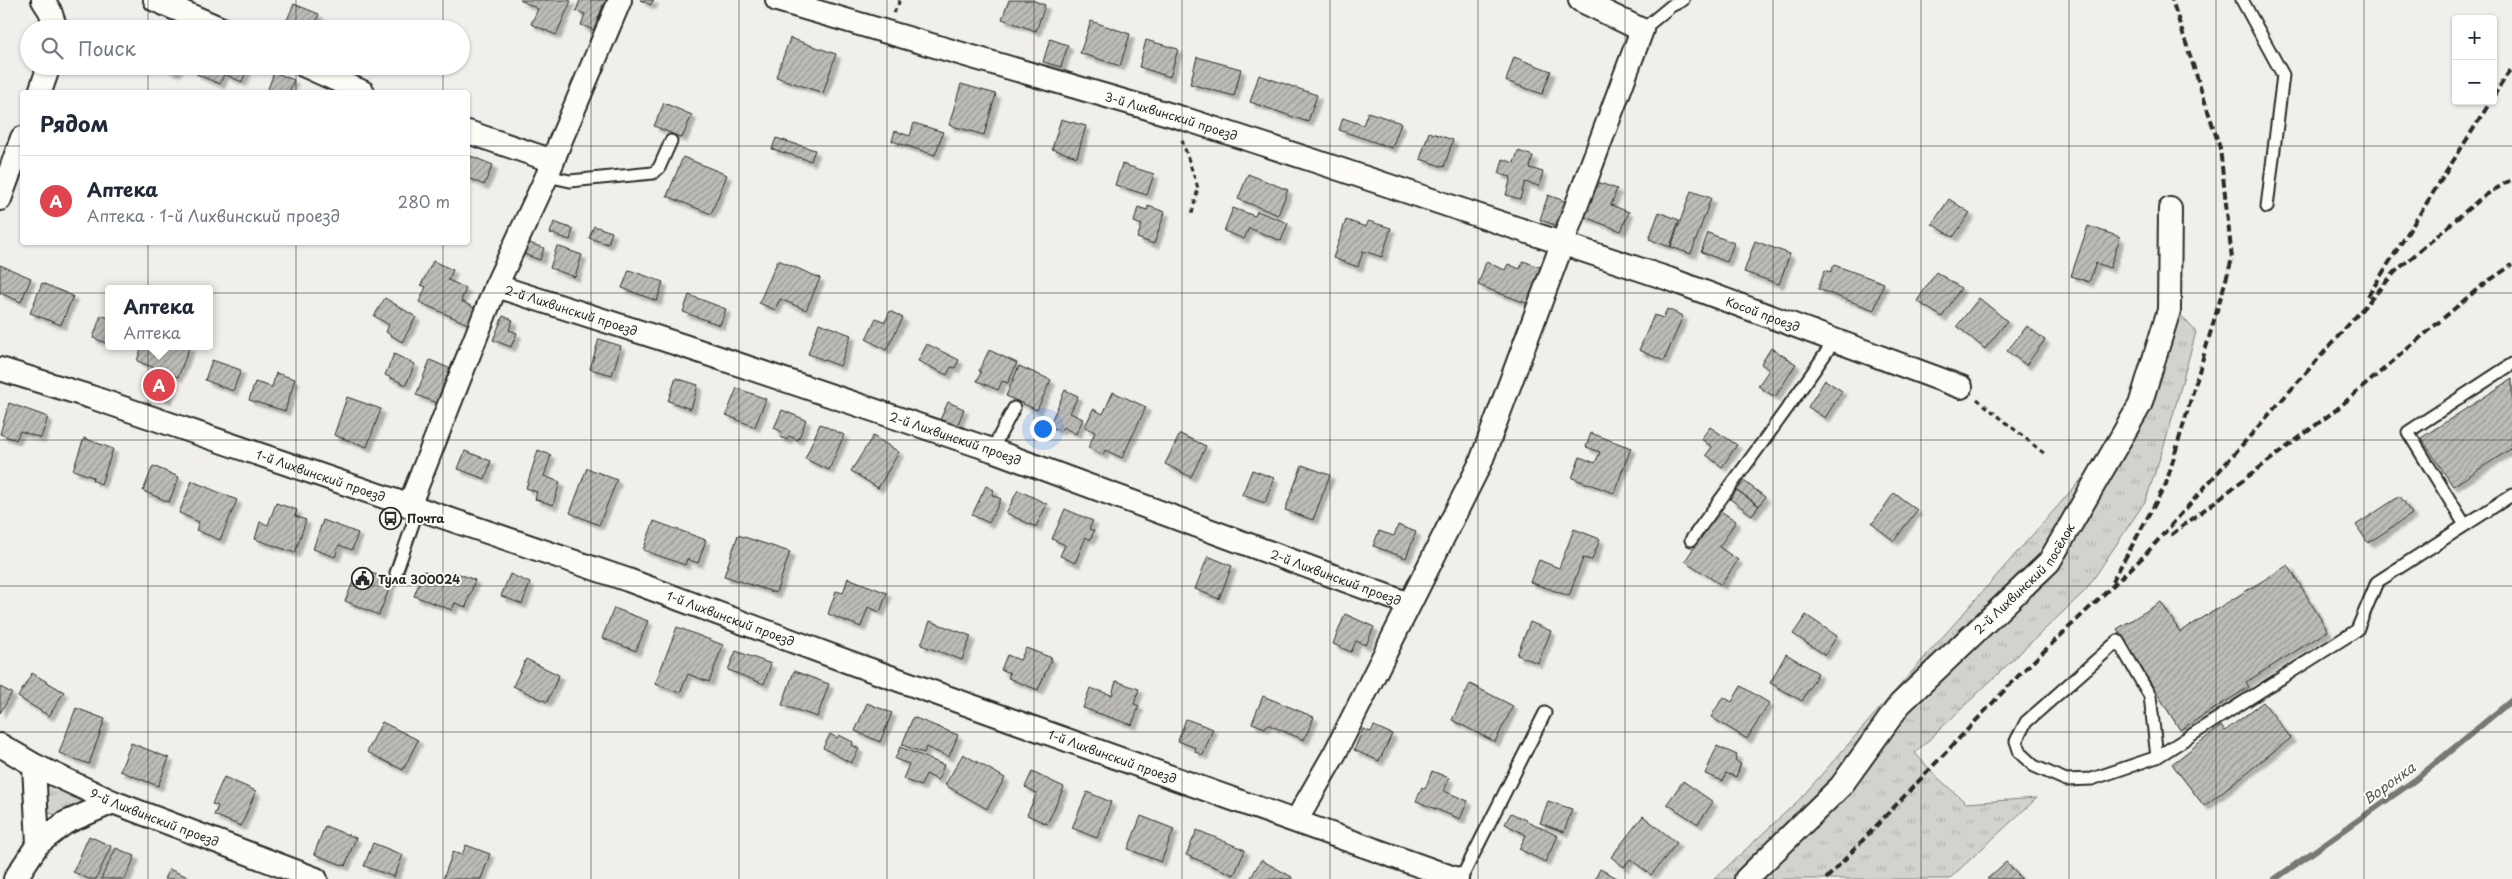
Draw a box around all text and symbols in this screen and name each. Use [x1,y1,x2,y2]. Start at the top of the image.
map controls [2452,15,2497,105]
button: + [2452,15,2497,60]
search box [20,20,470,75]
icon: search [38,34,66,62]
text: Поиск [78,34,136,62]
button: − [2452,60,2497,105]
street label: 3-й Лихвинский проезд [1103,87,1240,144]
text: Рядом [40,107,108,139]
text: Аптека [87,175,158,203]
text: A [50,189,62,213]
text: 280 m [398,189,450,213]
text: Аптека · 1-й Лихвинский проезд [87,203,340,227]
street label: 2-й Лихвинский проезд [503,280,640,340]
popup [105,285,213,350]
text: Аптека [123,292,195,320]
street label: Косой проезд [1723,292,1803,336]
text: Аптека [123,320,181,344]
pin: A [143,366,175,404]
street label: 2-й Лихвинский проезд [887,407,1024,469]
your location [1030,416,1056,442]
street label: 1-й Лихвинский проезд [254,445,388,506]
bus stop icon: Почта [379,506,403,530]
place label: Почта [407,509,445,527]
street label: 2-й Лихвинский посёлок [1970,519,2079,638]
street label: 2-й Лихвинский проезд [1268,545,1404,609]
public building icon: Тула 300024 [350,567,374,591]
place label: Тула 300024 [378,570,460,588]
street label: 1-й Лихвинский проезд [664,586,797,650]
street label: 1-й Лихвинский проезд [1046,725,1179,787]
water label: Воронка [2359,756,2420,809]
street label: 9-й Лихвинский проезд [87,784,222,850]

